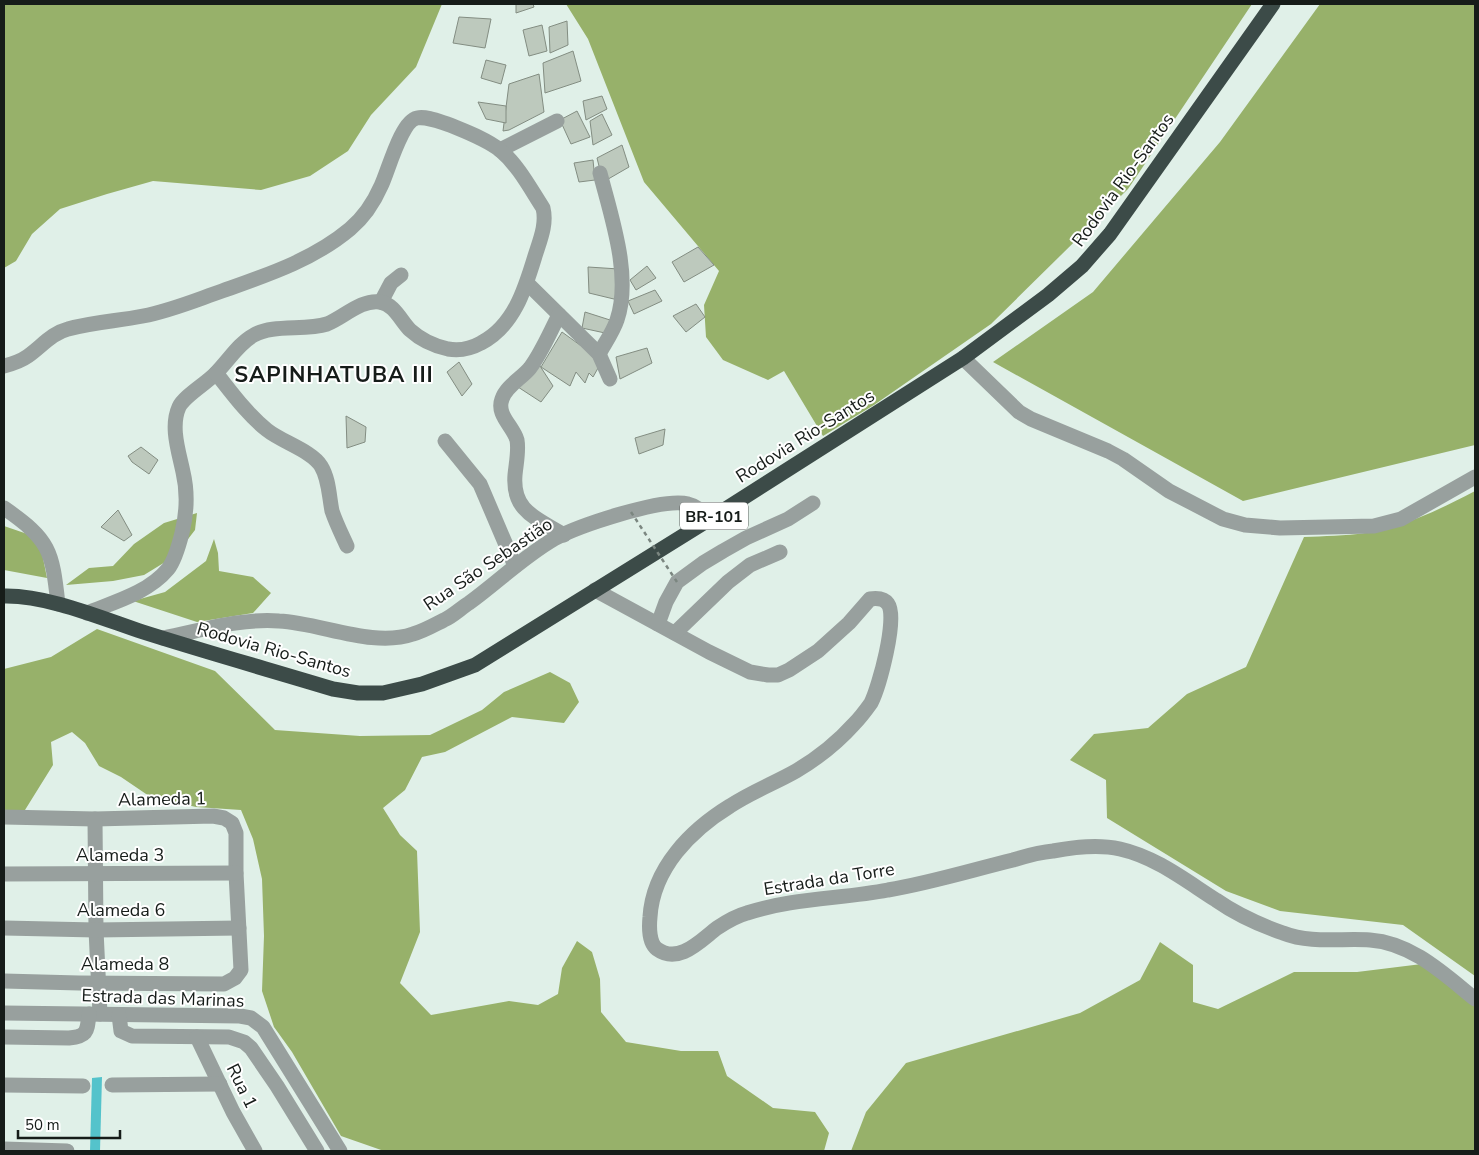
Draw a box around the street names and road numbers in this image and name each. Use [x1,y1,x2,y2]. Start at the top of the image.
street label: Rodovia Rio-Santos [1066,109,1180,251]
street label: Rodovia Rio-Santos [731,384,879,488]
road number: BR-101 [680,502,748,530]
street label: Rua São Sebastião [419,512,557,616]
street label: Rodovia Rio-Santos [194,617,354,683]
street label: Alameda 1 [118,786,206,812]
street label: Alameda 3 [76,843,164,867]
street label: Estrada da Torre [762,857,896,901]
street label: Alameda 6 [77,898,165,922]
street label: Alameda 8 [81,952,169,976]
street label: Estrada das Marinas [81,983,245,1013]
street label: Rua 1 [221,1060,263,1112]

